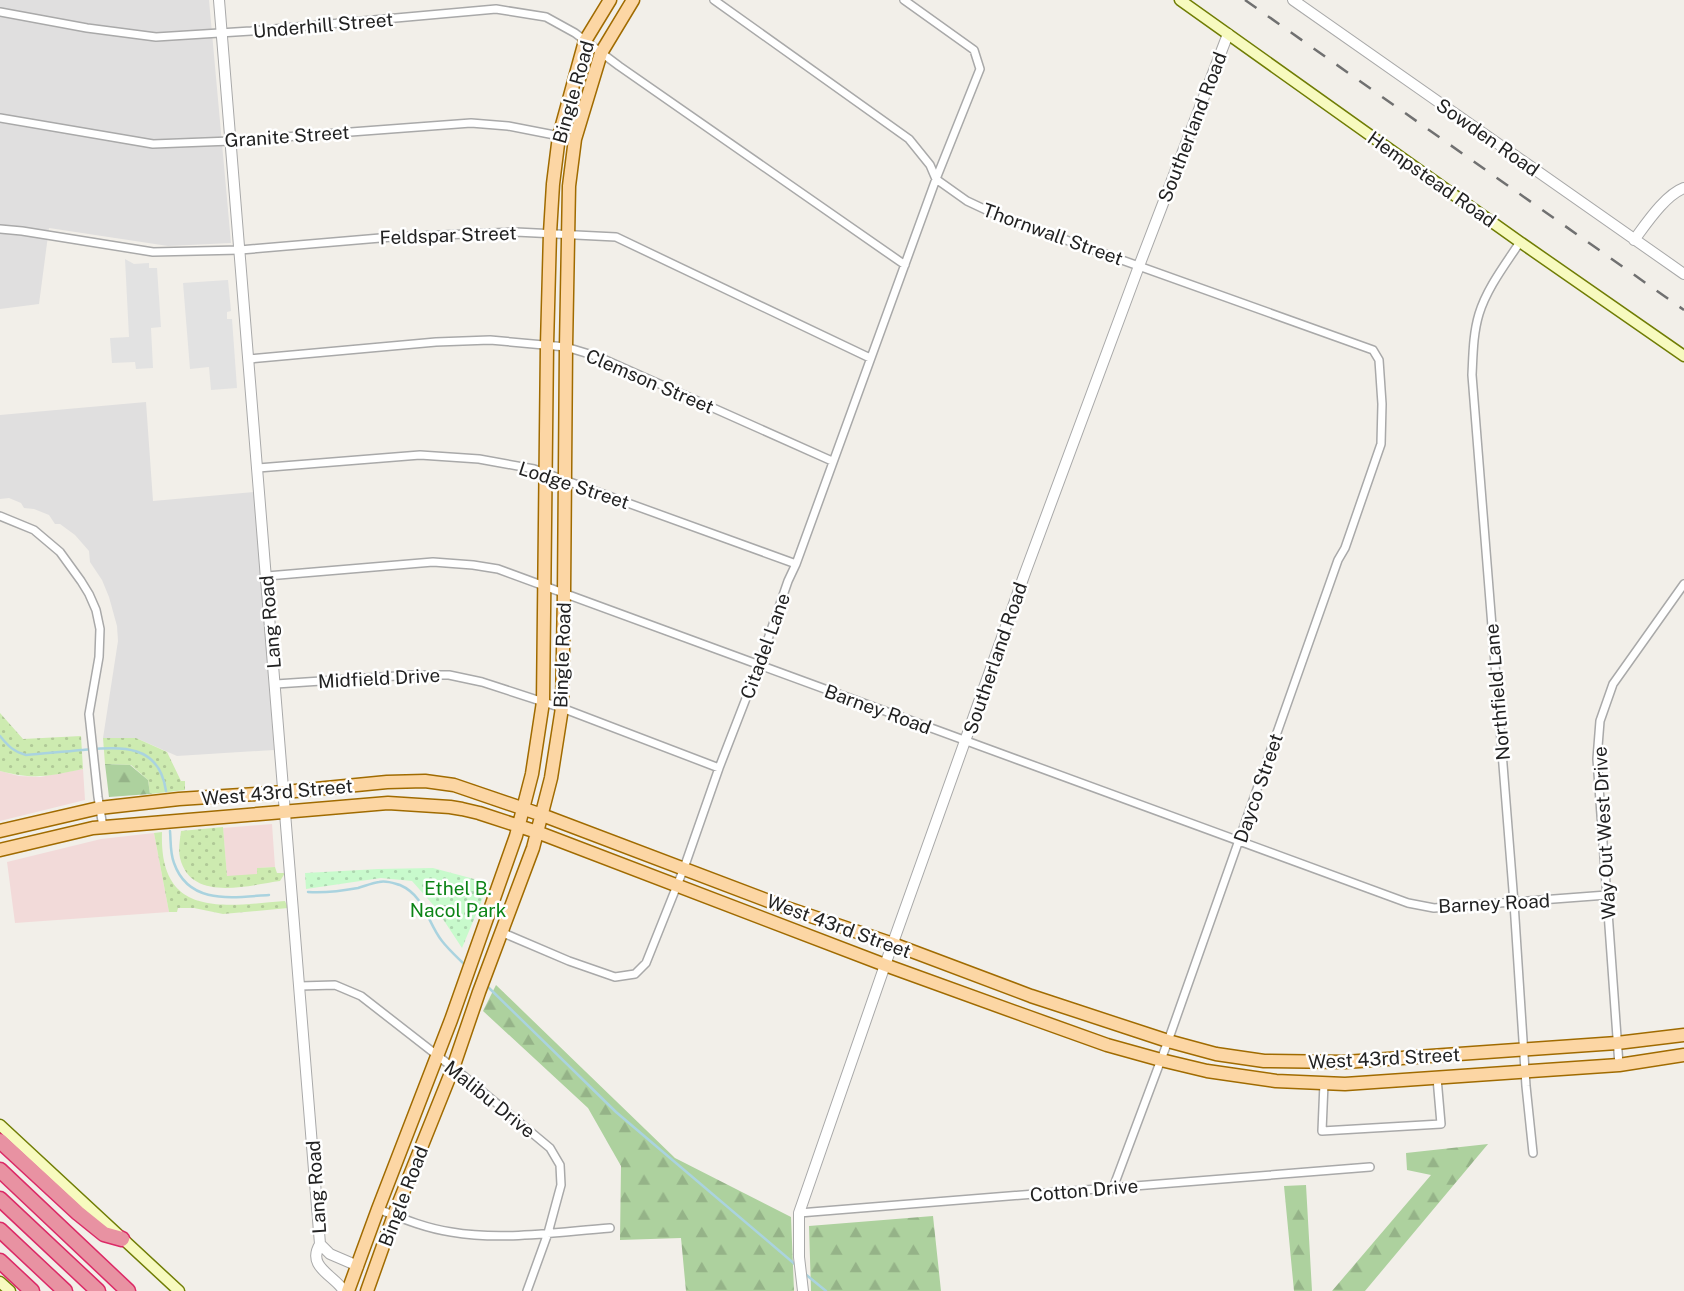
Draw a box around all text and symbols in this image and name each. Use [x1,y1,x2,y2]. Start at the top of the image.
street label: Underhill Street [252,8,394,42]
street label: Bingle Road [548,38,598,146]
street label: Southerland Road [1153,49,1231,205]
street label: Sowden Road [1432,93,1544,181]
street label: Granite Street [224,121,350,151]
street label: Hempstead Road [1364,127,1500,231]
street label: Thornwall Street [980,198,1126,270]
street label: Feldspar Street [379,222,517,248]
street label: Clemson Street [583,344,717,418]
street label: Lodge Street [516,457,632,513]
street label: Lang Road [255,574,285,670]
street label: Southerland Road [959,579,1031,737]
street label: Citadel Lane [736,590,794,702]
street label: Bingle Road [549,602,575,708]
street label: Northfield Lane [1480,623,1514,761]
street label: Midfield Drive [317,664,441,692]
street label: Barney Road [822,680,934,738]
street label: Dayco Street [1229,730,1287,846]
street label: Way Out West Drive [1588,746,1620,920]
street label: West 43rd Street [200,774,354,810]
park label: Ethel B. Nacol Park [410,877,507,921]
street label: Barney Road [1438,889,1550,917]
street label: West 43rd Street [764,890,914,962]
street label: West 43rd Street [1308,1043,1460,1073]
street label: Malibu Drive [440,1056,540,1142]
street label: Lang Road [302,1140,330,1234]
street label: Bingle Road [374,1143,432,1249]
street label: Cotton Drive [1029,1174,1139,1206]

